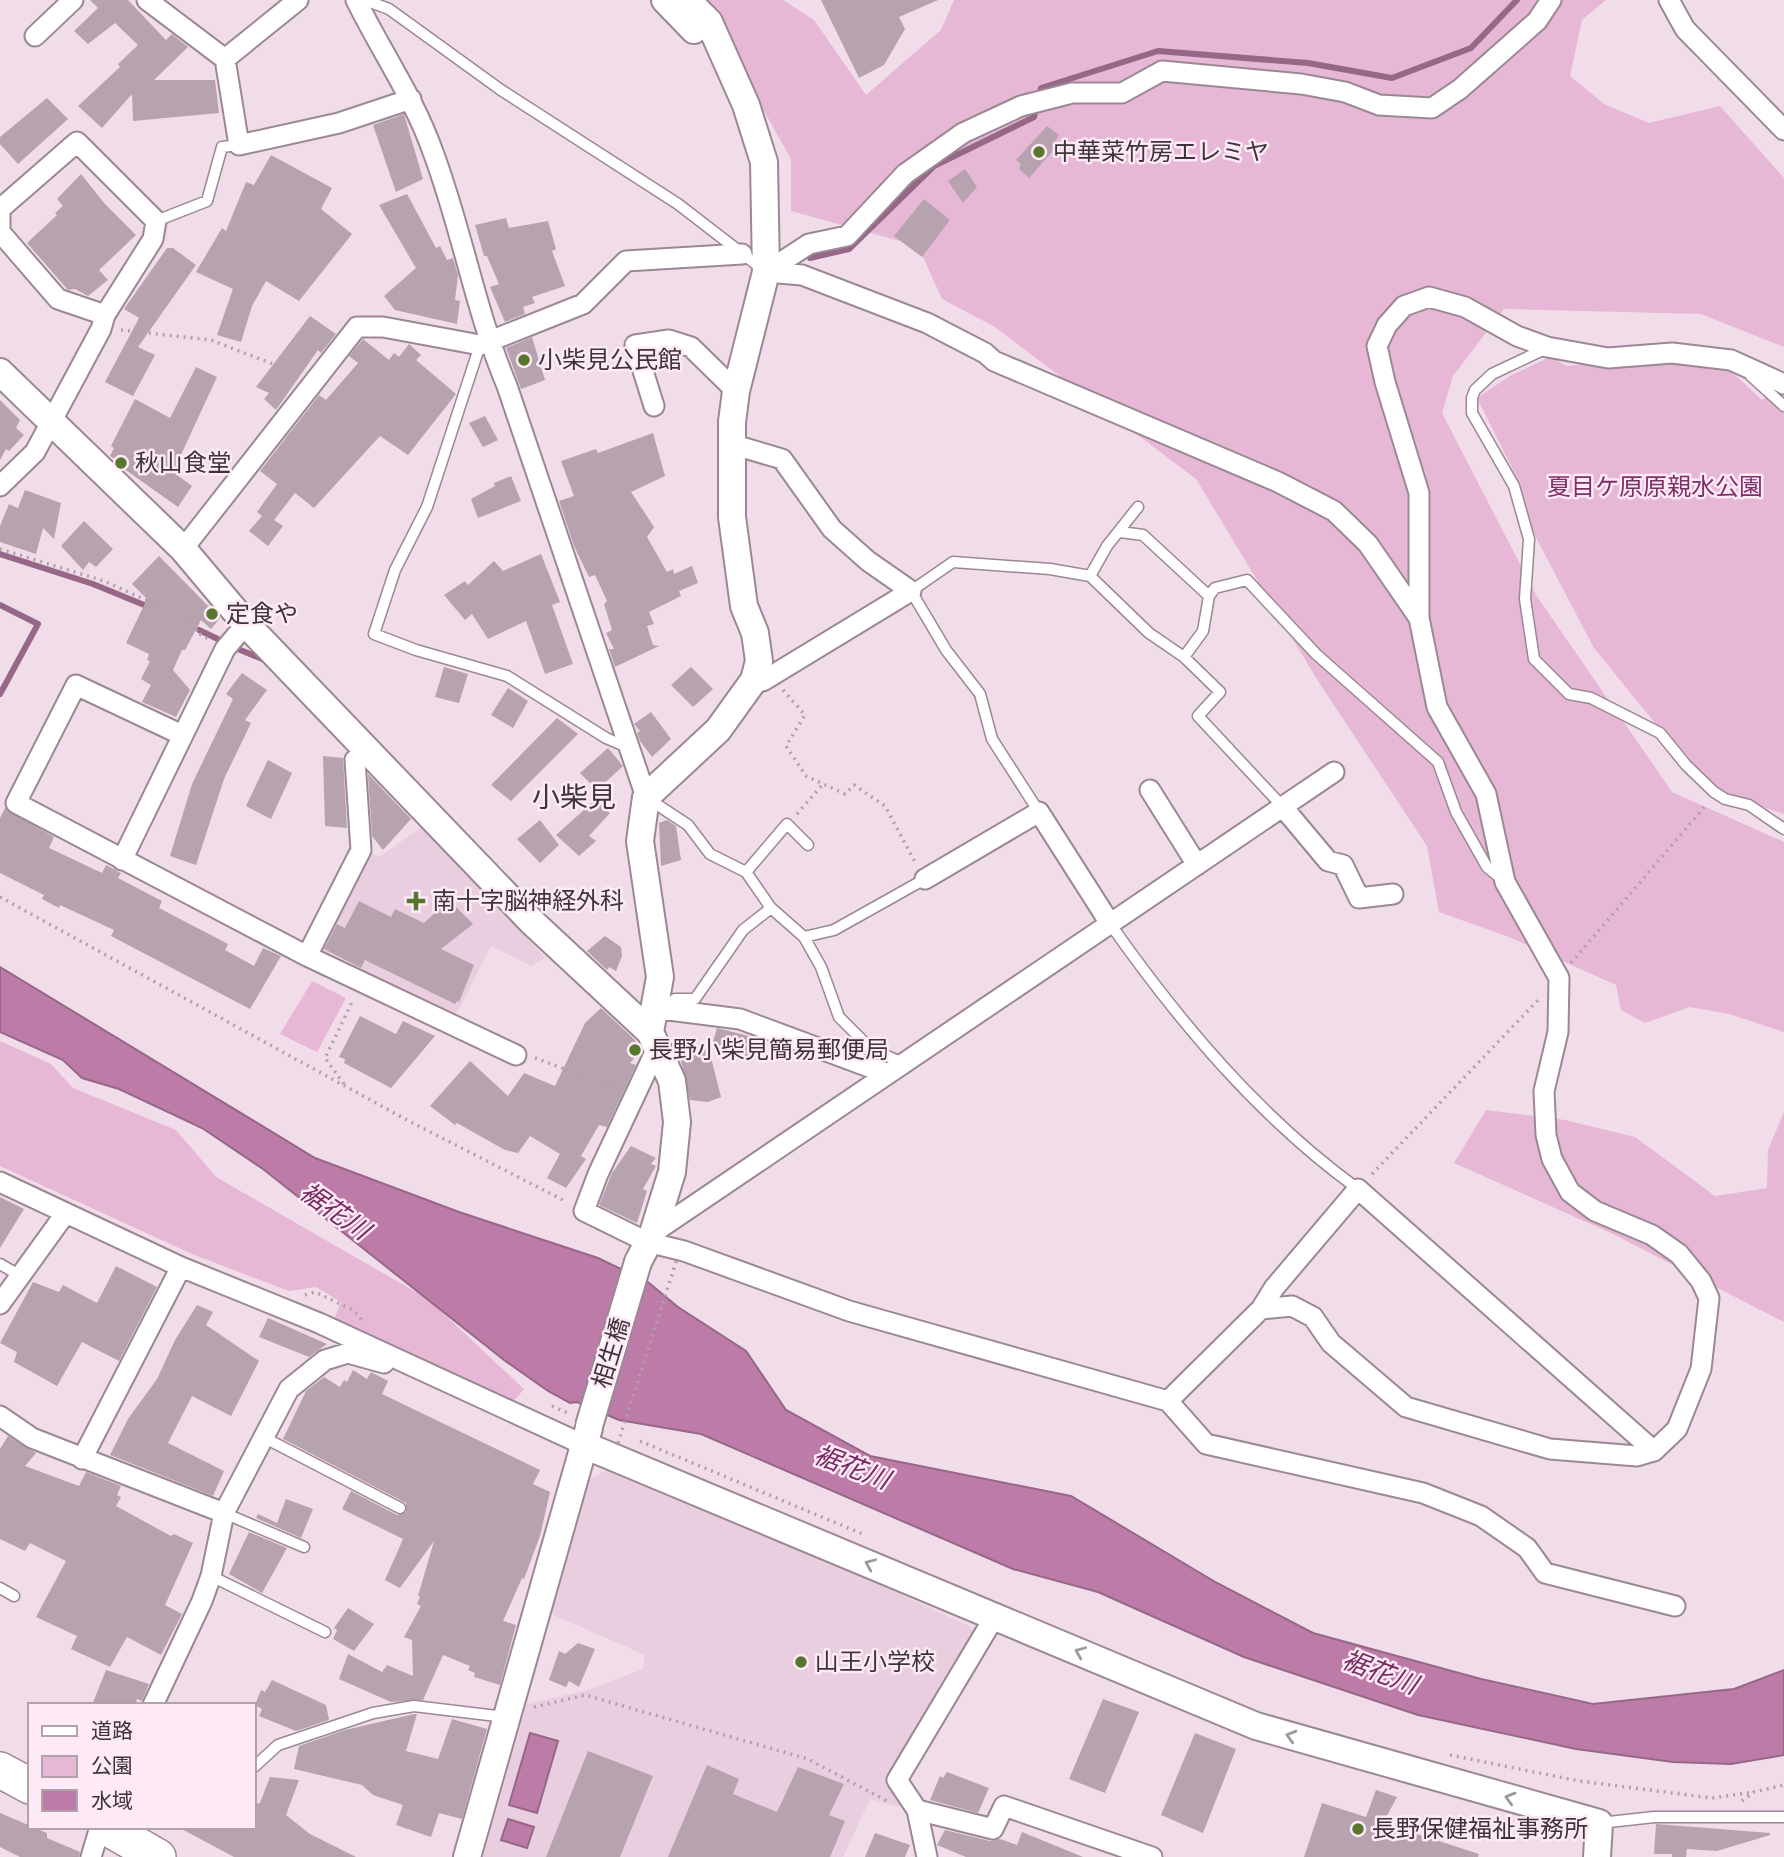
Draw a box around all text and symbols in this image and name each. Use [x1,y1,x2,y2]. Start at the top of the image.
place label: 中華菜竹房エレミヤ [1053,134,1269,169]
marker: 中華菜竹房エレミヤ [1031,144,1047,160]
place label: 小柴見公民館 [538,342,682,377]
marker: 小柴見公民館 [516,352,532,368]
place label: 秋山食堂 [135,445,231,480]
marker: 秋山食堂 [113,455,129,471]
park label: 夏目ケ原原親水公園 [1547,469,1763,504]
place label: 定食や [226,596,298,631]
marker: 定食や [204,606,220,622]
district label: 小柴見 [532,777,616,818]
place label: 南十字脳神経外科 [432,883,624,918]
marker: 南十字脳神経外科 [406,891,426,911]
place label: 長野小柴見簡易郵便局 [649,1032,889,1067]
marker: 長野小柴見簡易郵便局 [627,1042,643,1058]
water label: 裾花川 [292,1173,380,1251]
street label: 相生橋 [583,1313,638,1392]
water label: 裾花川 [809,1435,898,1500]
one-way arrow [865,1558,877,1572]
water label: 裾花川 [1337,1640,1426,1705]
place label: 山王小学校 [815,1644,935,1679]
one-way arrow [1075,1646,1087,1660]
marker: 山王小学校 [793,1654,809,1670]
legend [28,1703,256,1829]
text: 道路 [91,1716,133,1746]
one-way arrow [1285,1730,1297,1744]
text: 公園 [91,1751,133,1781]
text: 水域 [91,1786,133,1816]
one-way arrow [1504,1791,1516,1806]
place label: 長野保健福祉事務所 [1372,1811,1588,1846]
marker: 長野保健福祉事務所 [1350,1821,1366,1837]

